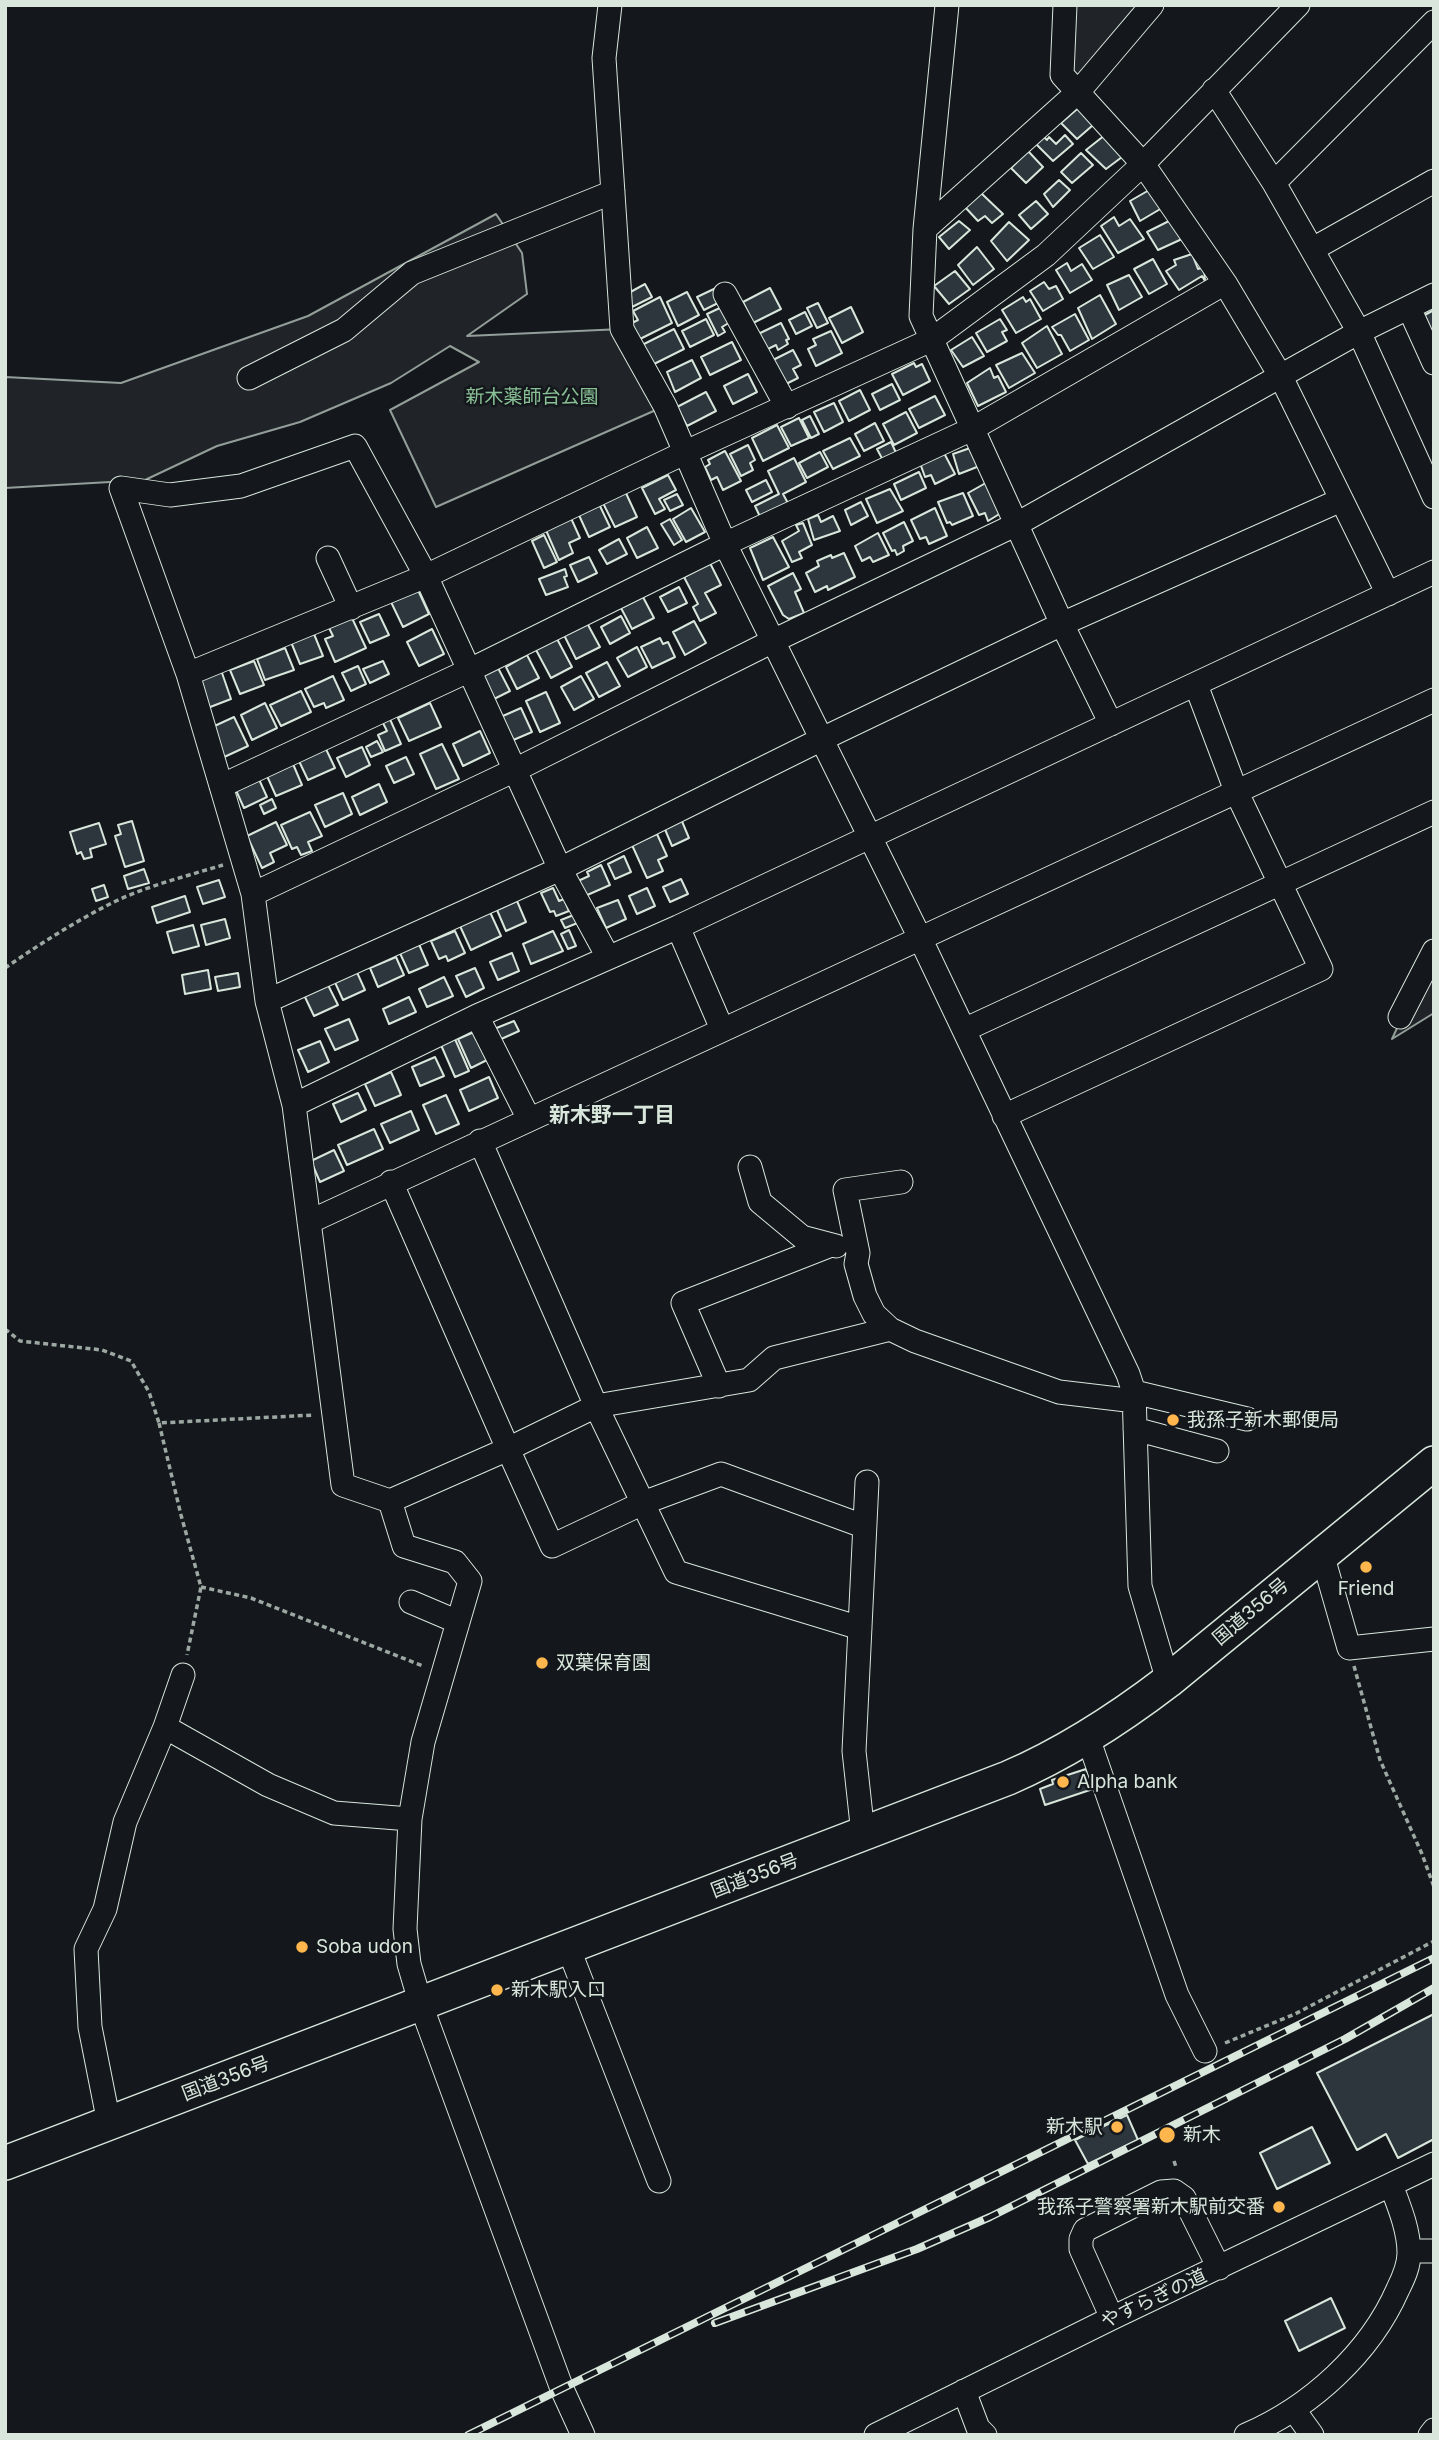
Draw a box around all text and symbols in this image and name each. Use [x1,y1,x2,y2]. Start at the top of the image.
park label: 新木薬師台公園 [466,386,598,408]
district label: 新木野一丁目 [549,1103,675,1129]
place label: 我孫子新木郵便局 [1187,1409,1339,1431]
marker: 我孫子新木郵便局 [1165,1412,1181,1428]
marker: Friend [1358,1559,1374,1575]
street label: 国道356号 [1208,1574,1294,1650]
place label: Friend [1338,1578,1394,1600]
place label: 双葉保育園 [556,1652,651,1674]
marker: 双葉保育園 [534,1655,550,1671]
place label: Alpha bank [1077,1771,1178,1793]
marker: Alpha bank [1055,1774,1071,1790]
street label: 国道356号 [708,1849,802,1903]
place label: Soba udon [316,1936,413,1958]
marker: Soba udon [294,1939,310,1955]
place label: 新木駅入口 [511,1979,606,2001]
marker: 新木駅入口 [489,1982,505,1998]
street label: 国道356号 [179,2052,273,2106]
place label: 新木駅 [1046,2116,1103,2138]
marker: 新木駅 [1109,2119,1125,2135]
place label: 新木 [1183,2124,1221,2146]
marker: 新木 [1157,2125,1177,2145]
place label: 我孫子警察署新木駅前交番 [1037,2196,1265,2218]
marker: 我孫子警察署新木駅前交番 [1271,2199,1287,2215]
street label: やすらぎの道 [1098,2265,1210,2333]

